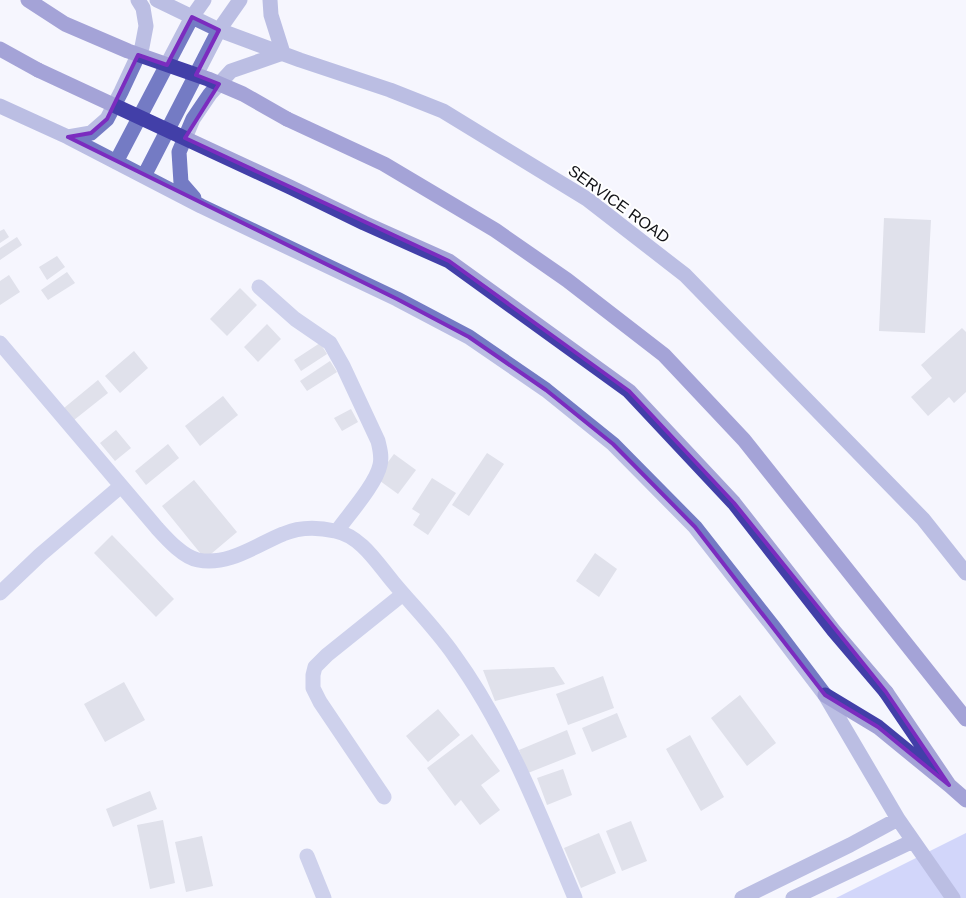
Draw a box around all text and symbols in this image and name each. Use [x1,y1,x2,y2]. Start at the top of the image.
street label: SERVICE ROAD [565,162,673,246]

